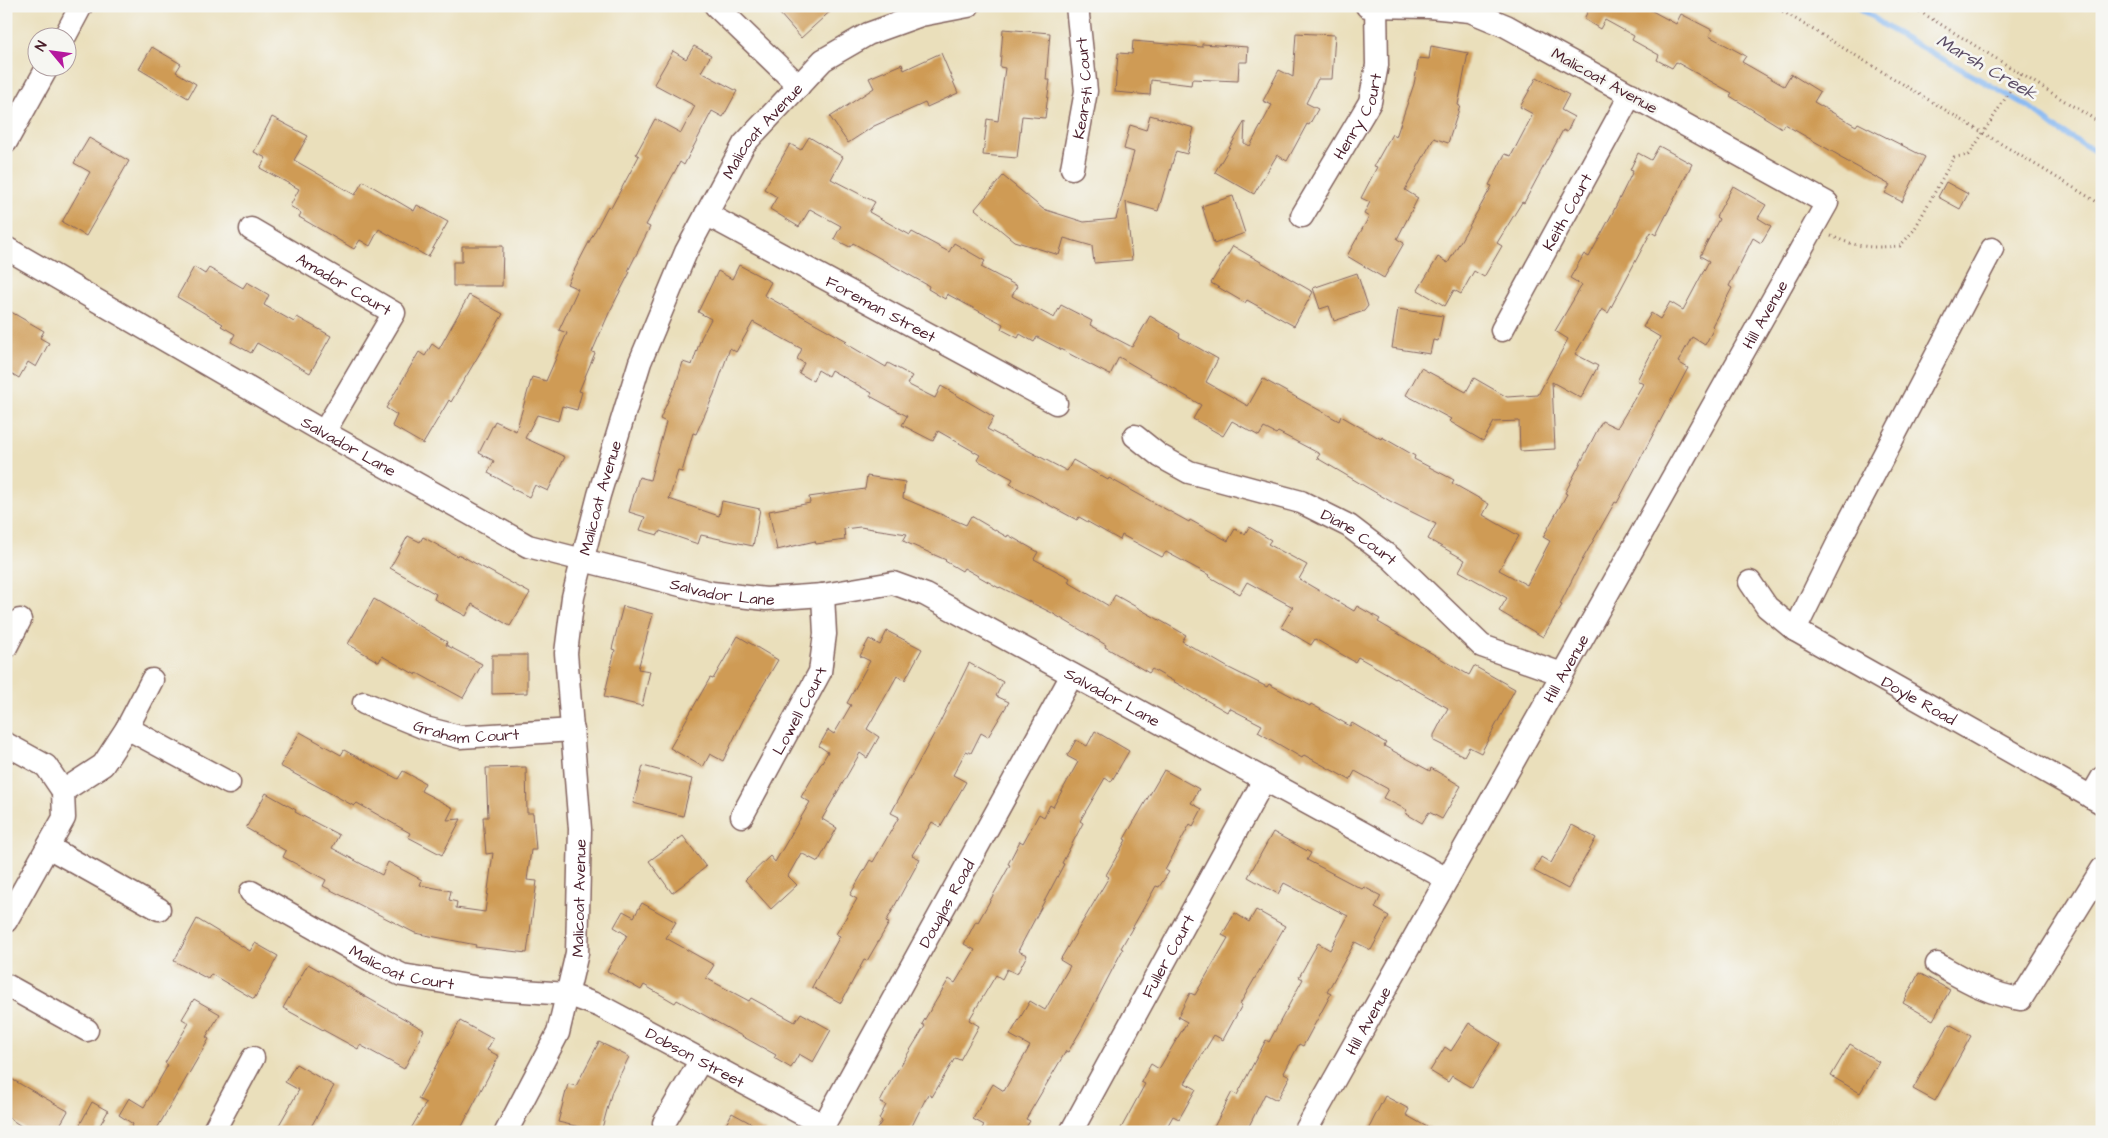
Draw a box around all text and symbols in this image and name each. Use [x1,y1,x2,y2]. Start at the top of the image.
north arrow [28,28,78,78]
water label: Marsh Creek [1932,29,2042,107]
street label: Kearsti Court [1067,36,1098,141]
text: N [31,37,52,55]
street label: Malicoat Avenue [1547,43,1662,119]
street label: Henry Court [1328,71,1387,164]
street label: Malicoat Avenue [717,78,808,183]
street label: Keith Court [1538,169,1598,255]
street label: Amador Court [292,248,396,321]
street label: Foreman Street [822,271,940,348]
street label: Hill Avenue [1737,276,1794,353]
street label: Salvador Lane [297,411,400,482]
street label: Malicoat Avenue [574,437,627,558]
street label: Diane Court [1317,504,1402,571]
street label: Salvador Lane [668,573,776,611]
street label: Hill Avenue [1538,630,1595,707]
street label: Salvador Lane [1060,663,1164,733]
street label: Lowell Court [767,666,833,759]
street label: Doyle Road [1877,671,1960,731]
street label: Graham Court [410,714,520,749]
street label: Malicoat Avenue [567,838,592,958]
street label: Douglas Road [914,856,980,952]
street label: Fuller Court [1137,910,1200,1002]
street label: Malicoat Court [345,940,456,996]
street label: Hill Avenue [1340,982,1397,1059]
street label: Dobson Street [642,1022,749,1093]

